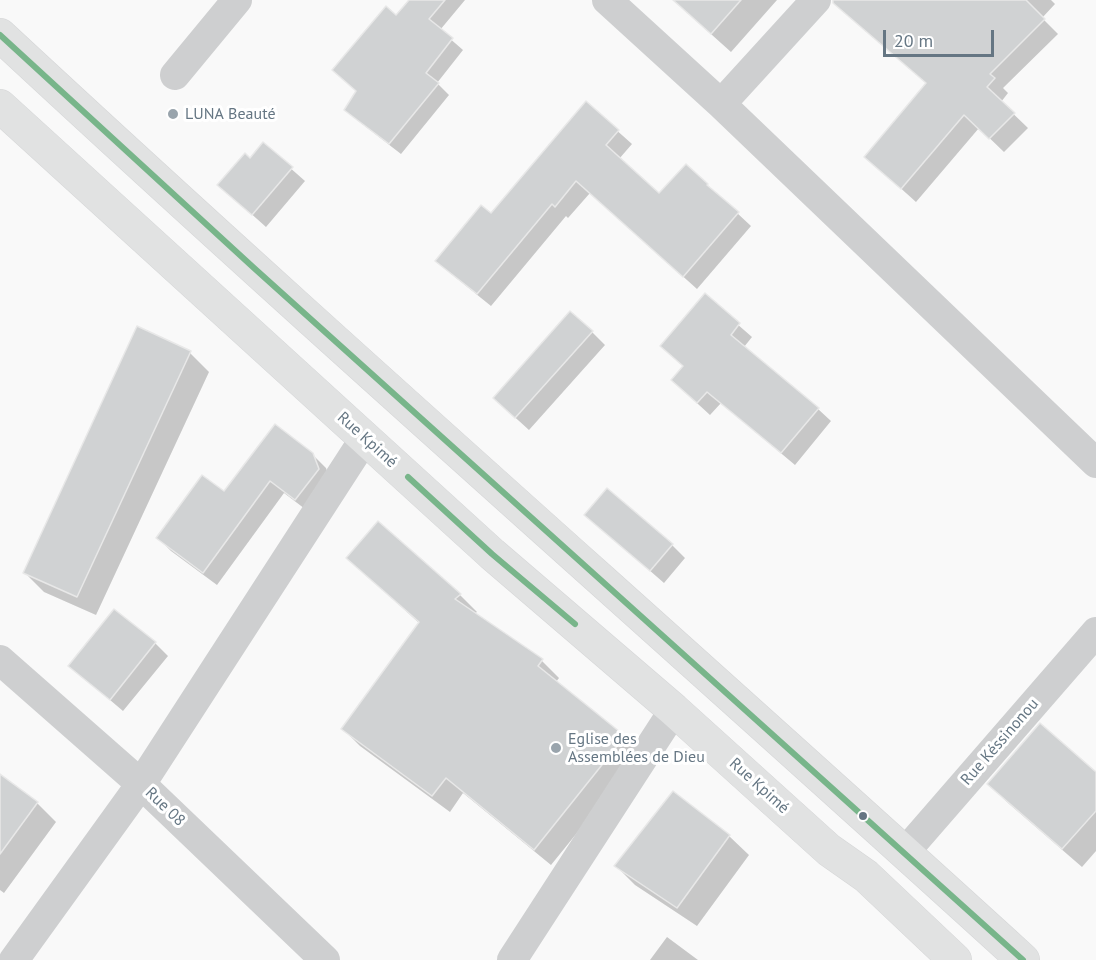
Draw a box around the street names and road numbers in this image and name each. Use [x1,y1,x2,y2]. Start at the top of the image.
street label: Rue Kpimé [333,408,401,472]
street label: Rue Késsinonou [957,695,1043,789]
street label: Rue Kpimé [725,754,793,818]
street label: Rue 08 [141,783,189,831]

